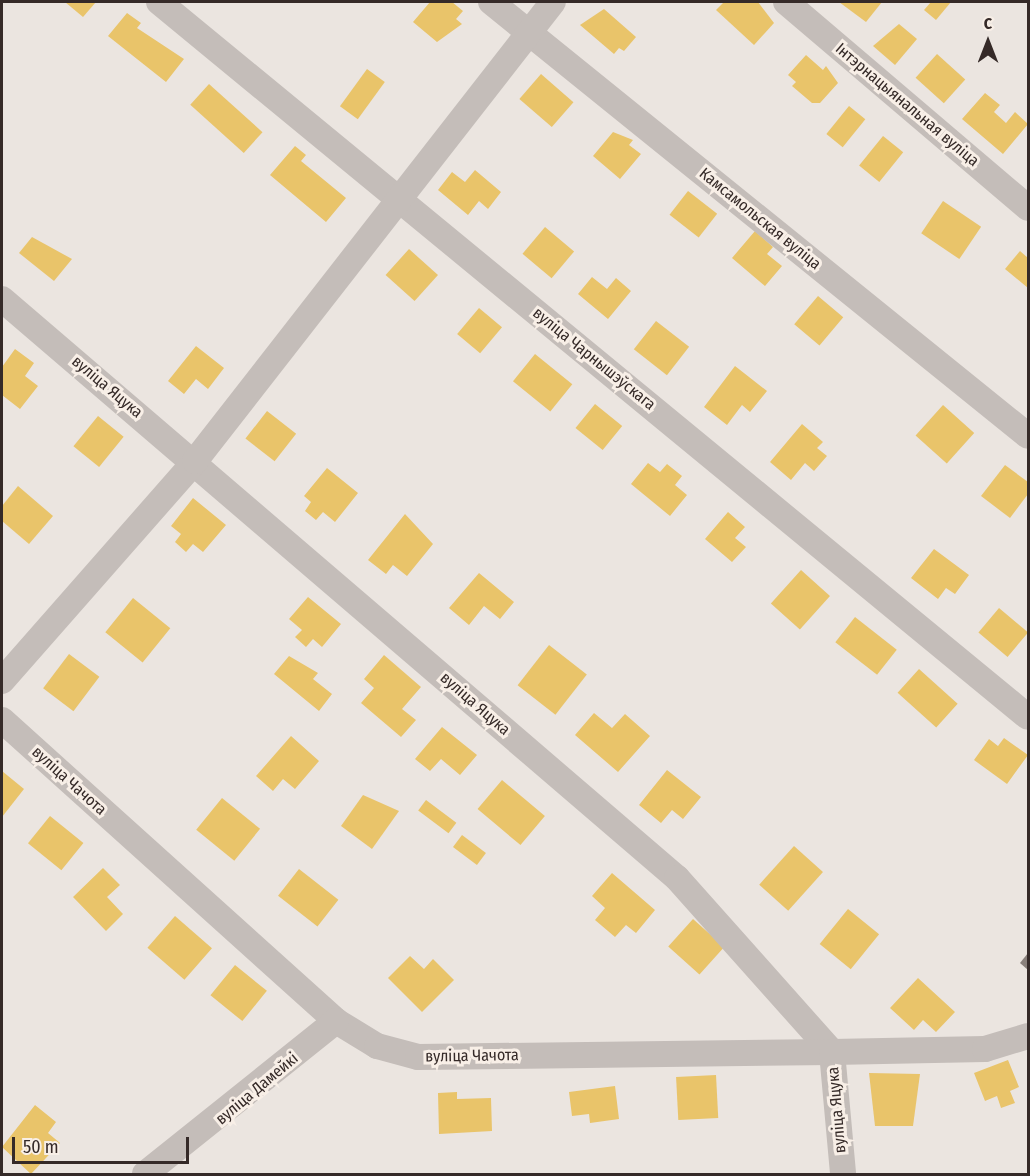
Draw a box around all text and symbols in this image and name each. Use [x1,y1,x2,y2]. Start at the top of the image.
north arrow [958,12,1018,72]
text: С [984,14,992,33]
street label: Інтэрнацыянальная вуліца [831,39,983,171]
street label: Камсамольская вуліца [695,164,825,274]
street label: вуліца Чарнышэўскага [529,304,659,414]
street label: вуліца Яцука [68,352,146,422]
street label: вуліца Яцука [436,668,514,740]
street label: вуліца Чачота [28,743,110,819]
street label: вуліца Чачота [425,1046,519,1066]
street label: вуліца Дамейкі [212,1049,302,1129]
street label: вуліца Яцука [824,1066,850,1154]
scale bar [15,1125,192,1163]
text: 50 m [23,1136,59,1158]

